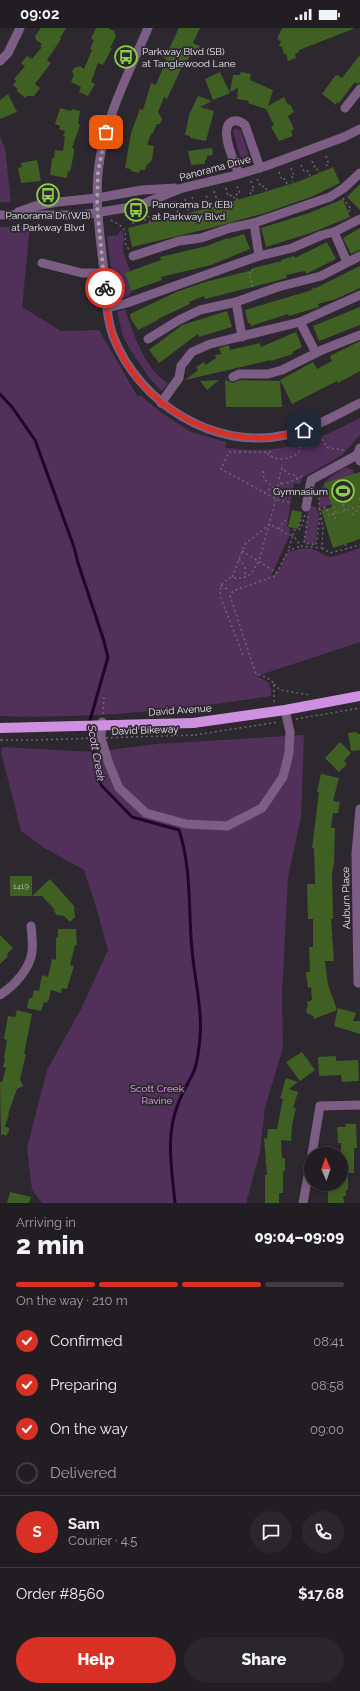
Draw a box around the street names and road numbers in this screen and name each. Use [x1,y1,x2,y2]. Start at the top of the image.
street label: Panorama Drive [178,153,252,183]
street label: David Avenue [148,702,212,718]
street label: David Bikeway [111,723,179,737]
street label: Auburn Place [340,867,352,929]

